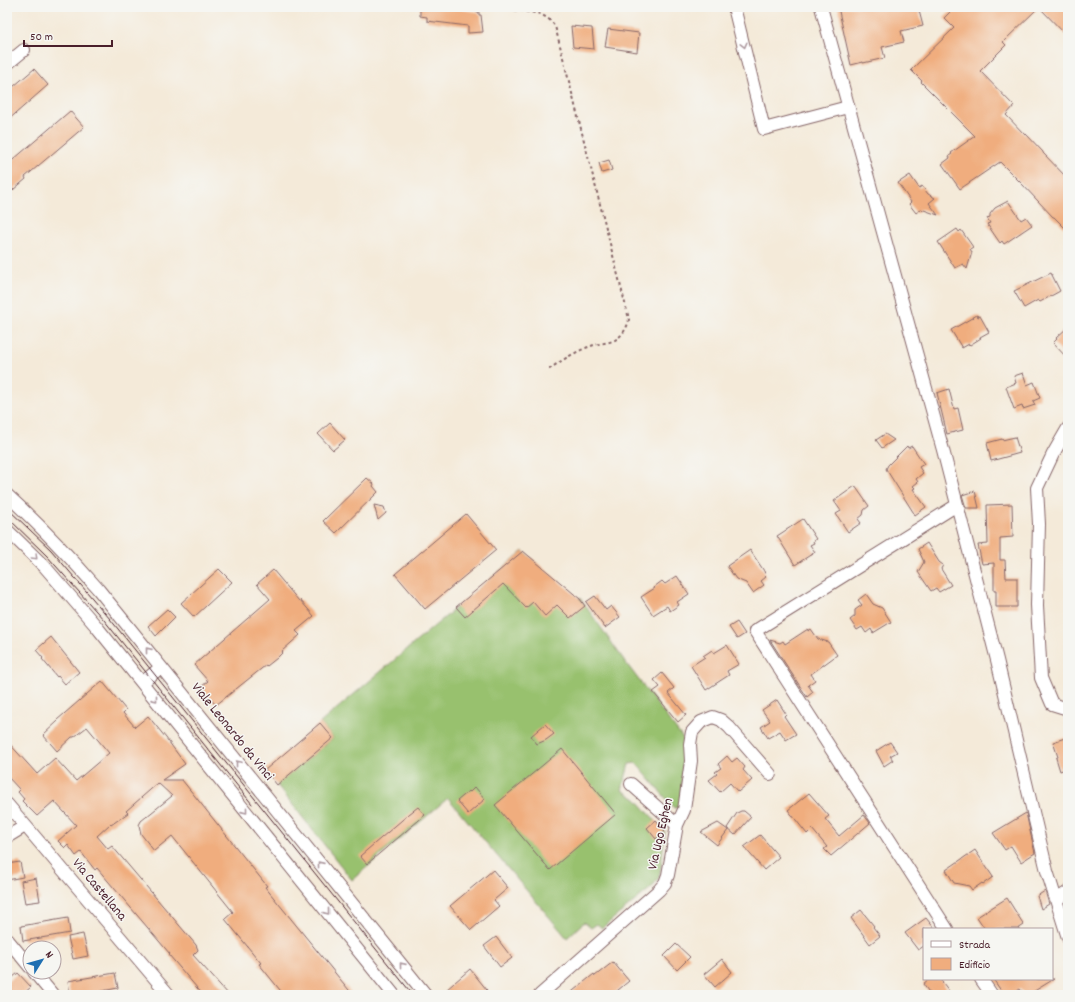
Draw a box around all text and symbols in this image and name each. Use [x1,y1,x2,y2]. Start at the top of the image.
scale bar [24,22,112,48]
text: 50 m [30,29,53,46]
one-way arrow [739,42,747,48]
one-way arrow [30,552,38,560]
one-way arrow [145,648,152,655]
street label: Viale Leonardo da Vinci [186,679,278,786]
one-way arrow [151,694,158,701]
one-way arrow [235,760,242,767]
street label: Via Ugo Eghen [643,796,679,872]
one-way arrow [241,806,248,813]
street label: Via Castellana [67,854,131,926]
one-way arrow [317,861,324,868]
one-way arrow [322,908,329,915]
legend [923,928,1053,980]
text: Strada [959,937,990,954]
north arrow [22,940,62,980]
text: N [40,948,57,963]
text: Edificio [959,957,990,974]
one-way arrow [399,962,406,969]

